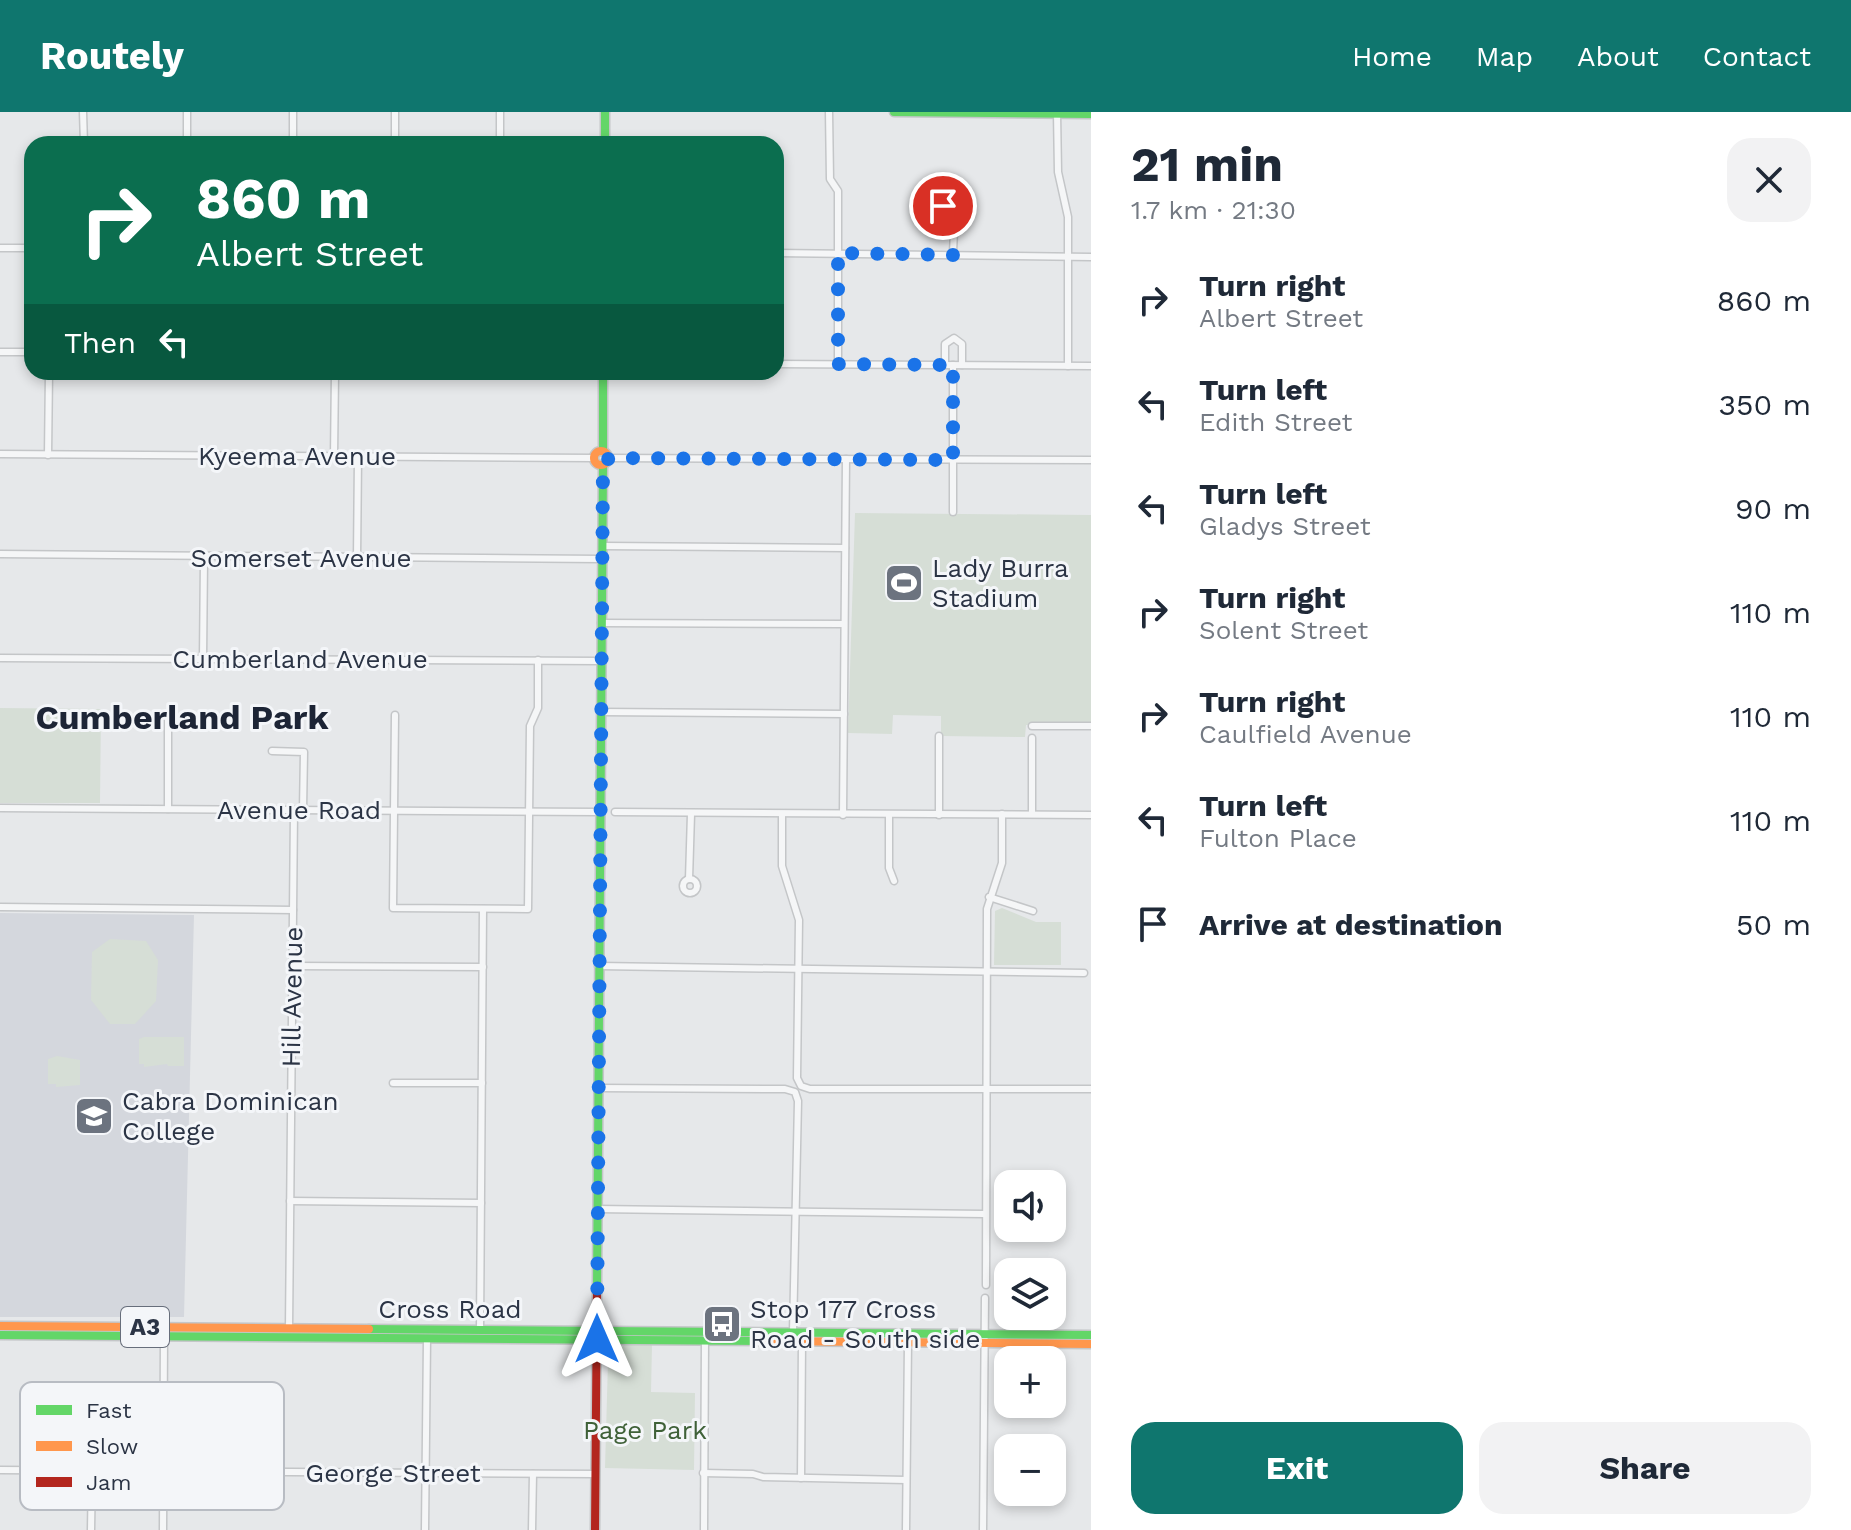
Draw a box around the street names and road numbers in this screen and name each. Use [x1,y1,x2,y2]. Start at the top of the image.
street label: Kyeema Avenue [198,441,396,471]
street label: Somerset Avenue [190,543,412,573]
street label: Cumberland Avenue [172,644,428,674]
street label: Avenue Road [217,795,381,825]
street label: Hill Avenue [276,926,308,1068]
street label: Cross Road [378,1294,522,1324]
road number: A3 [121,1307,169,1347]
street label: George Street [305,1458,481,1488]

